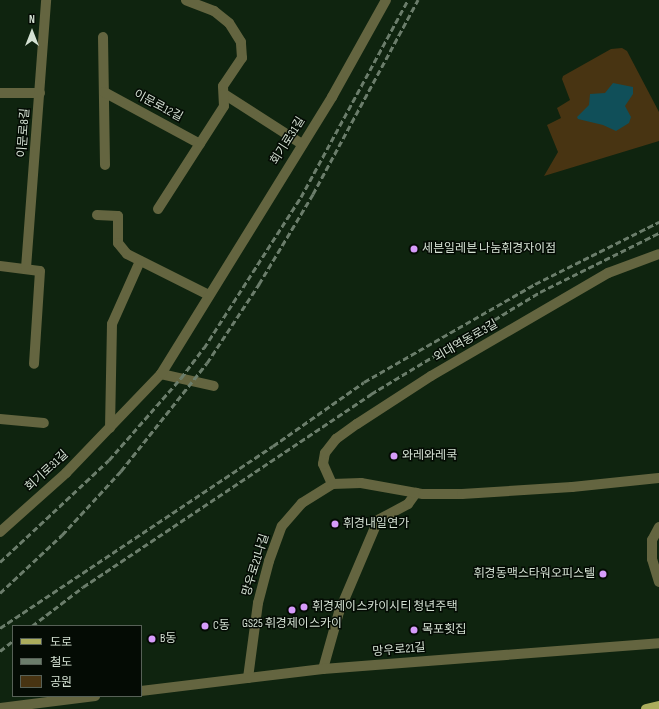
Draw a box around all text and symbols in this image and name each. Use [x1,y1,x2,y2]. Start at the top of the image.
north arrow [12,12,52,52]
text: N [29,13,35,26]
street label: 이문로12길 [131,87,185,125]
street label: 이문로8길 [15,108,33,158]
street label: 회기로31길 [268,115,308,167]
place label: 세븐일레븐 나눔휘경자이점 [422,242,556,256]
marker: 세븐일레븐 나눔휘경자이점 [409,244,419,254]
street label: 외대역동로3길 [432,317,500,365]
street label: 회기로31길 [23,448,71,494]
place label: 와레와레쿡 [402,449,457,463]
marker: 와레와레쿡 [389,451,399,461]
place label: 휘경내일연가 [343,517,409,531]
marker: 휘경내일연가 [330,519,340,529]
street label: 망우로21나길 [240,532,272,598]
place label: 휘경동맥스타워오피스텔 [474,567,595,581]
marker: 휘경동맥스타워오피스텔 [598,569,608,579]
place label: 휘경제이스카이시티 청년주택 [312,600,457,614]
marker: 휘경제이스카이시티 청년주택 [299,602,309,612]
marker: GS25 휘경제이스카이 [287,605,297,615]
place label: GS25 휘경제이스카이 [242,617,342,631]
place label: C동 [213,619,230,633]
marker: C동 [200,621,210,631]
place label: 목포횟집 [422,623,466,637]
legend [12,625,142,697]
marker: 목포횟집 [409,625,419,635]
place label: B동 [160,632,176,646]
marker: B동 [147,634,157,644]
text: 도로 [50,635,72,650]
street label: 망우로21길 [372,641,426,659]
text: 철도 [50,655,72,670]
text: 공원 [50,675,72,690]

